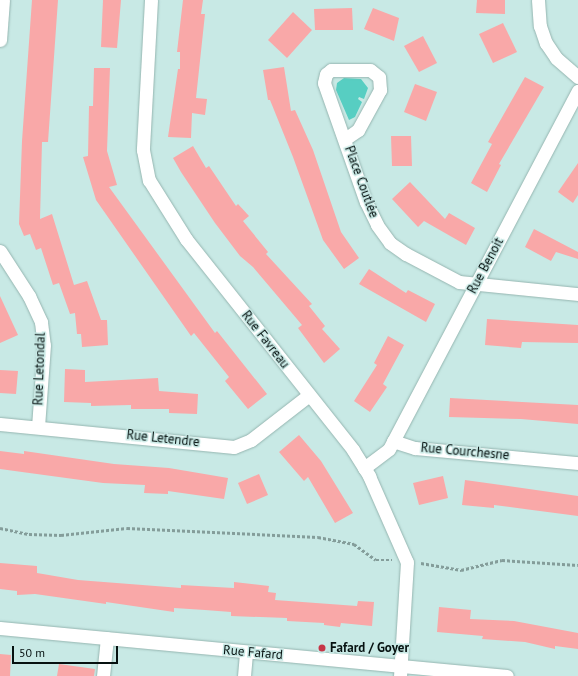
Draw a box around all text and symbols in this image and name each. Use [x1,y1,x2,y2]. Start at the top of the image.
street label: Place Coutlée [341,144,381,220]
street label: Rue Benoit [465,235,507,297]
street label: Rue Favreau [238,308,292,372]
street label: Rue Letondal [31,332,49,406]
street label: Rue Letendre [126,427,200,451]
street label: Rue Courchesne [420,440,510,464]
scale bar [14,638,120,664]
place label: Fafard / Goyer [330,640,409,656]
street label: Rue Fafard [223,643,283,663]
marker: Fafard / Goyer [317,643,327,653]
text: 50 m [19,645,45,660]

